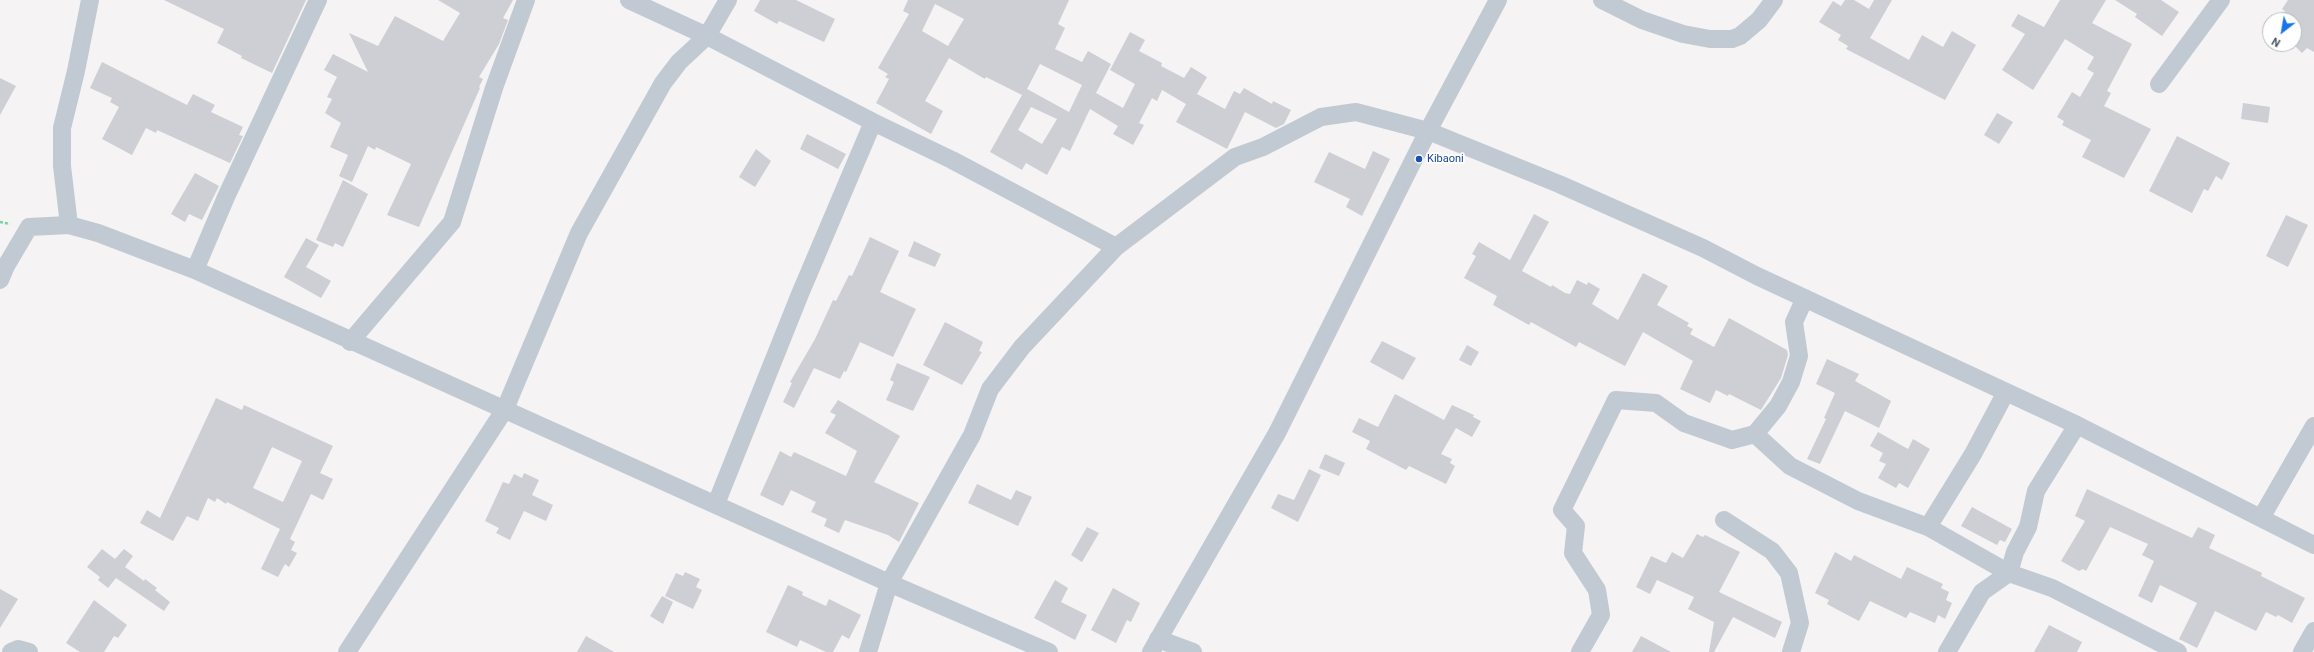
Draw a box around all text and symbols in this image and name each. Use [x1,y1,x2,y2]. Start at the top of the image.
north arrow [2262,12,2302,52]
text: N [2269,34,2283,49]
place label: Kibaoni [1427,152,1464,166]
marker: Kibaoni [1414,154,1424,164]

